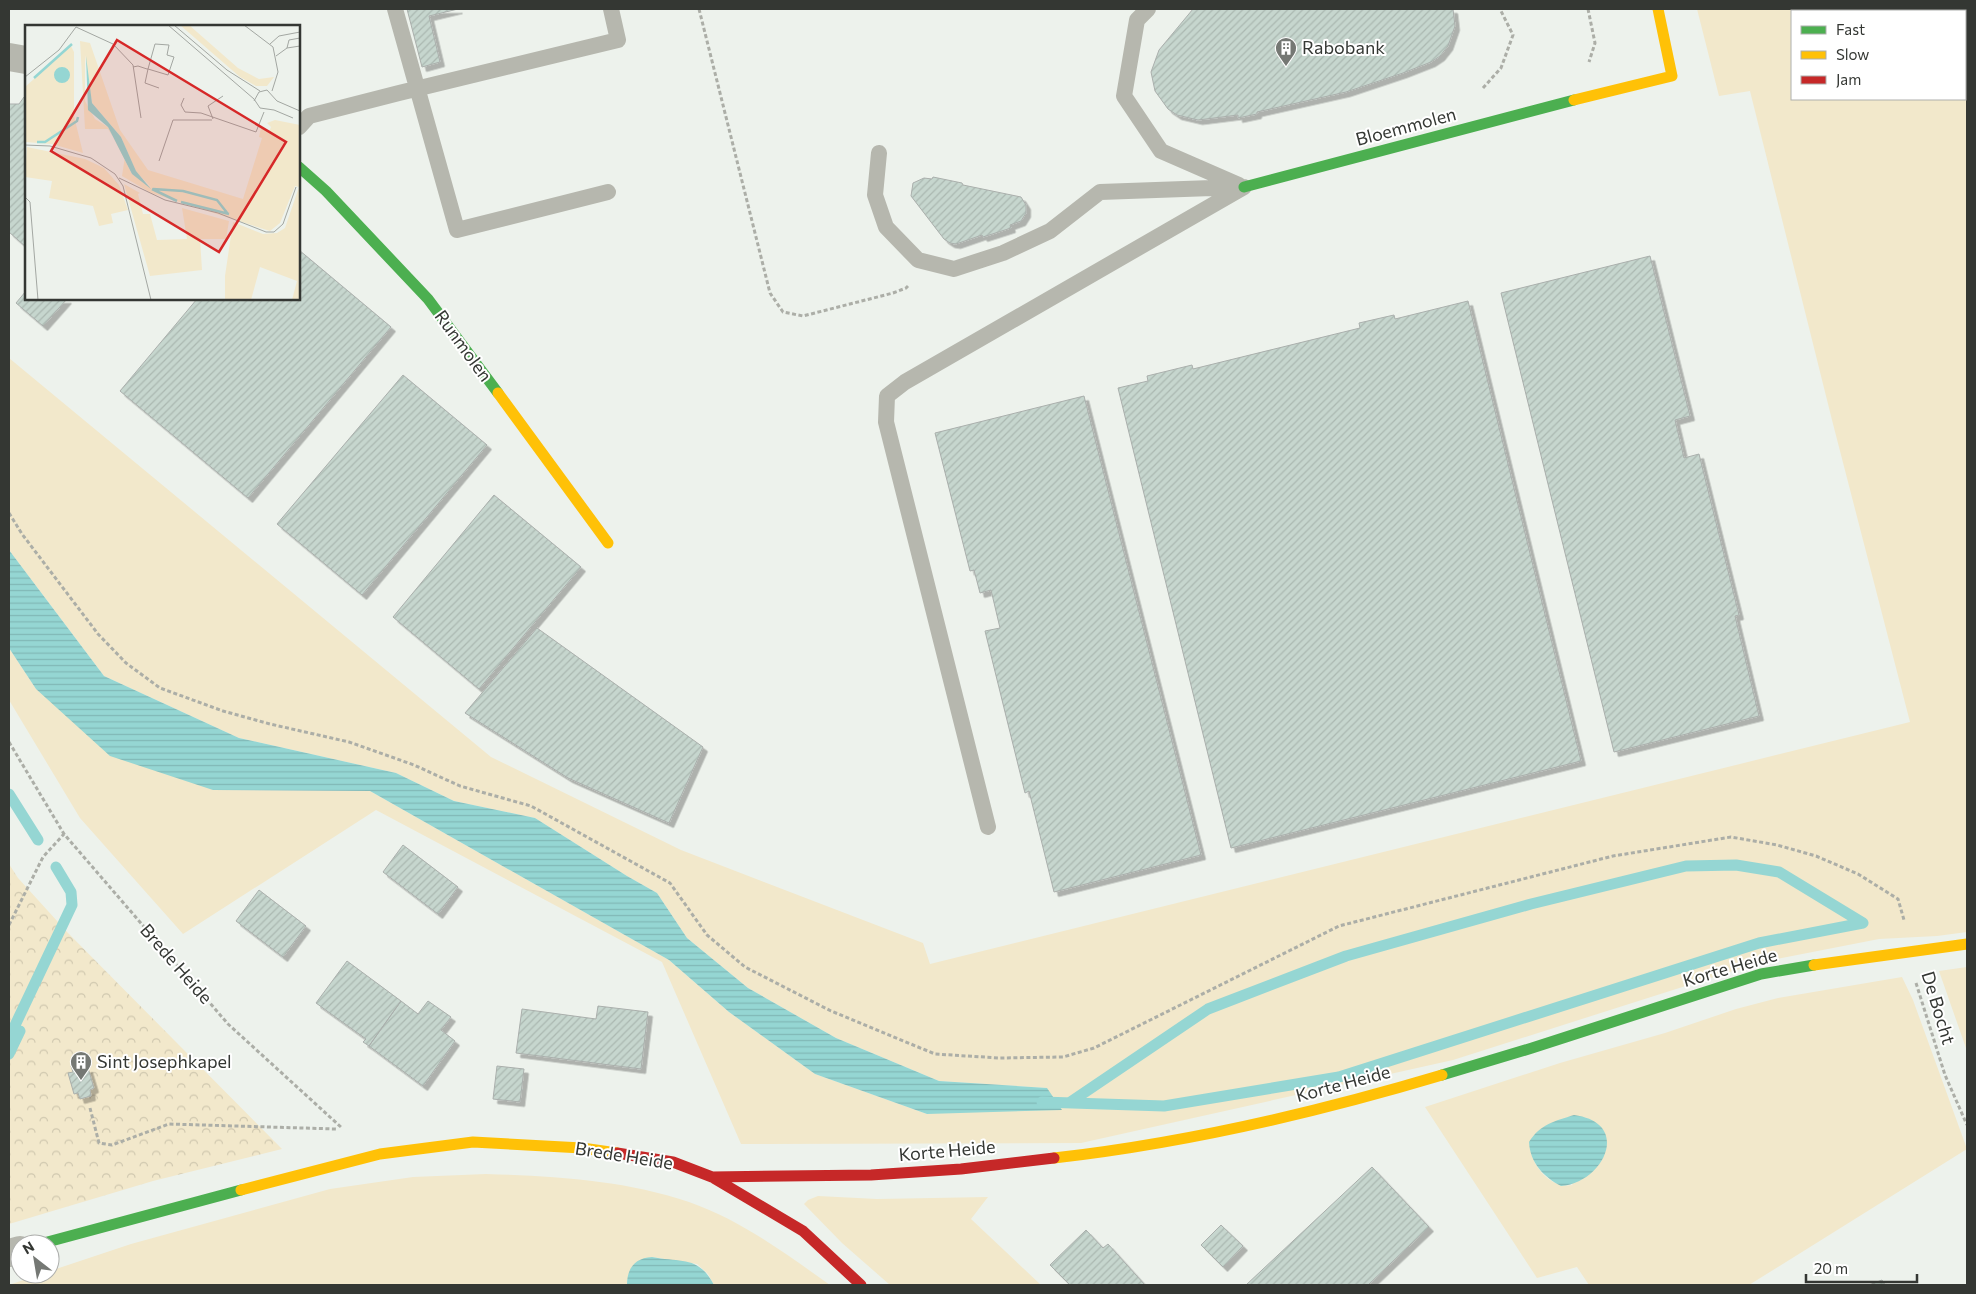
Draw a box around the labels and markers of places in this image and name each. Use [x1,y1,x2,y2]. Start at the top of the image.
building icon: Rabobank [1274,36,1298,67]
place label: Rabobank [1302,36,1385,58]
building icon: Sint Josephkapel [69,1050,93,1081]
place label: Sint Josephkapel [97,1050,232,1072]

